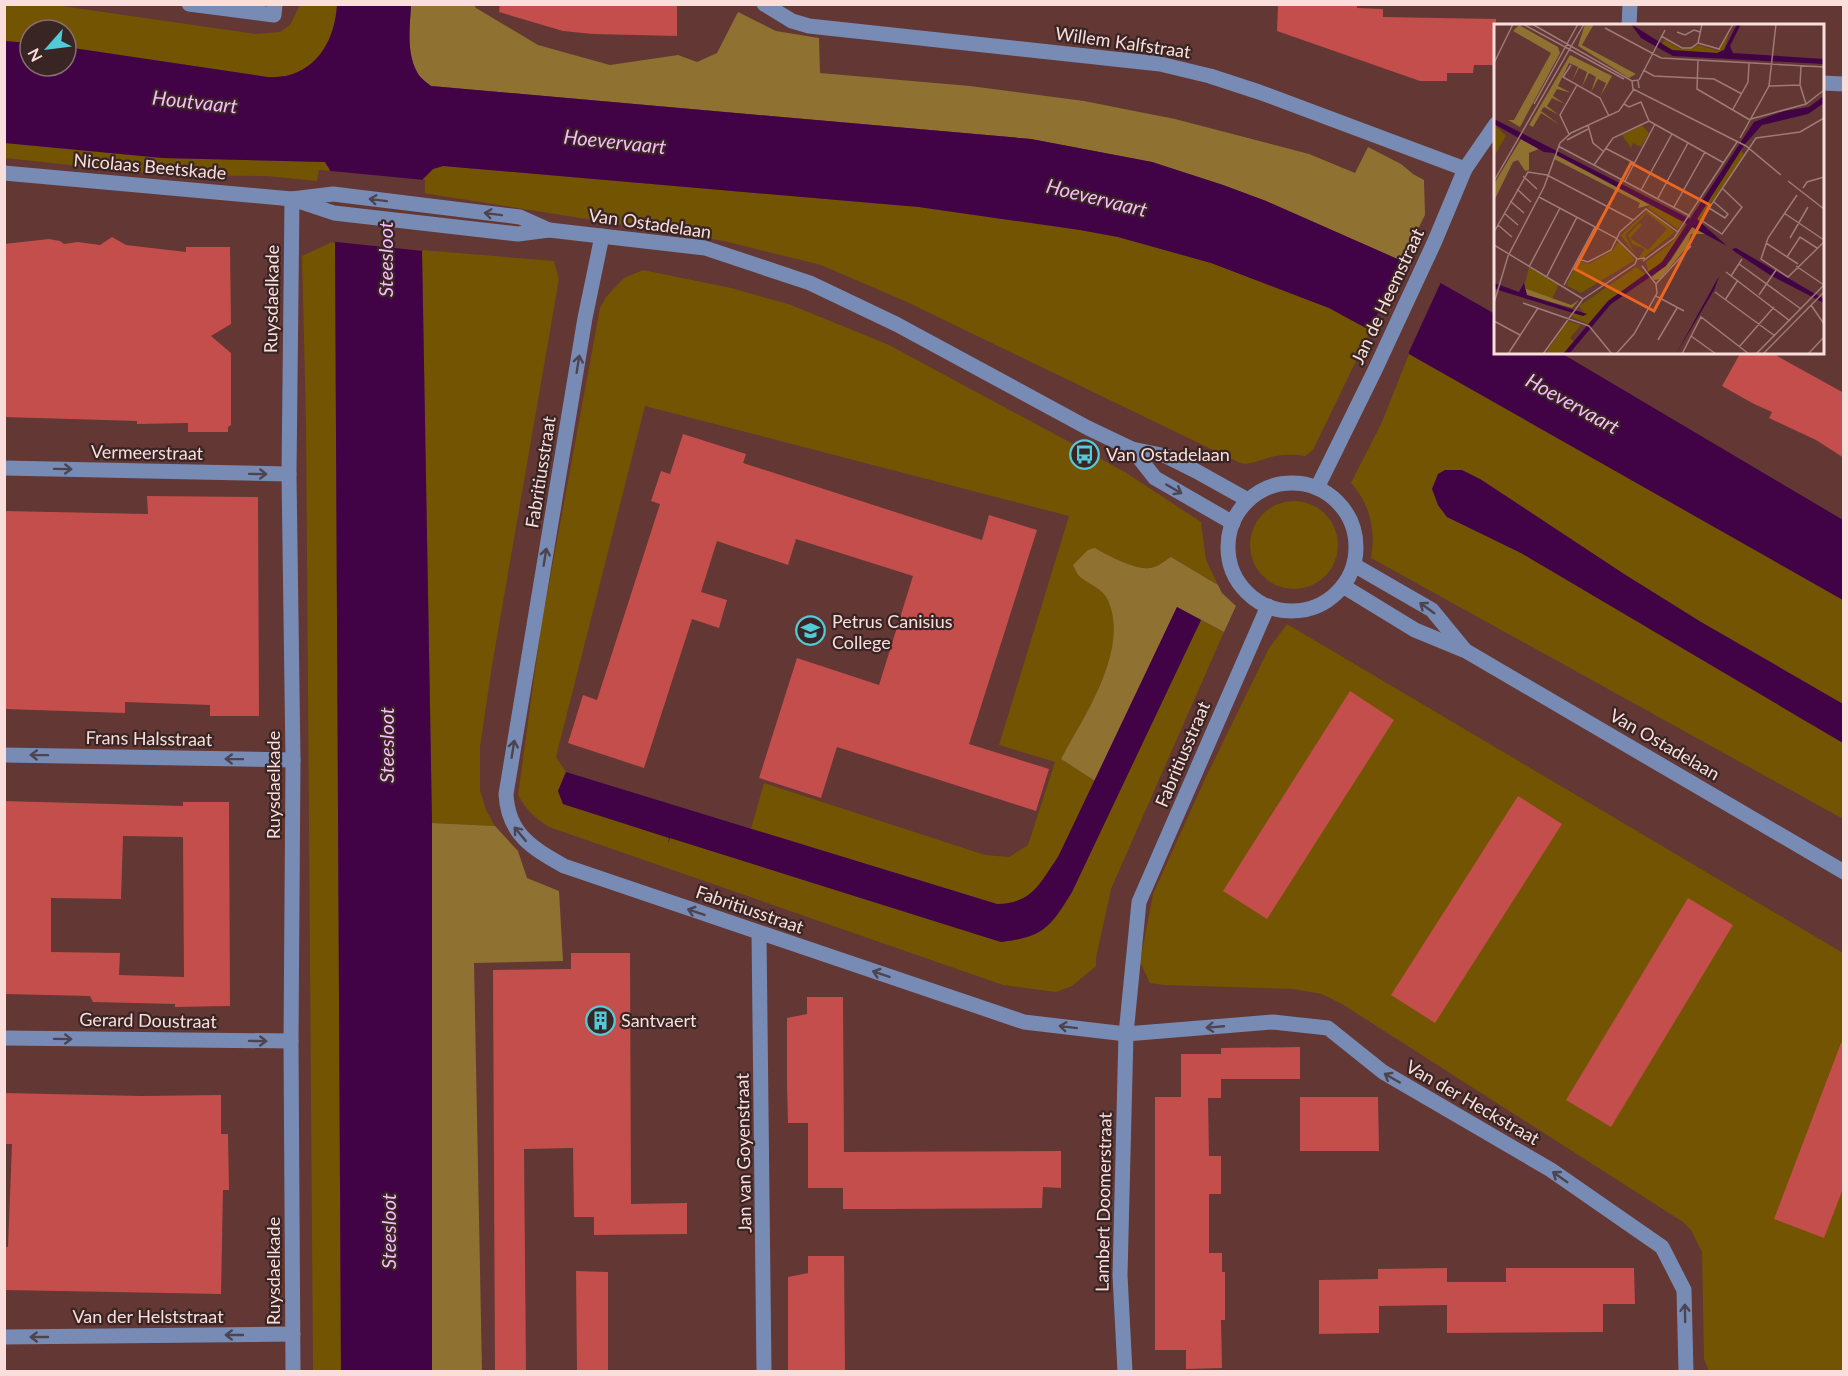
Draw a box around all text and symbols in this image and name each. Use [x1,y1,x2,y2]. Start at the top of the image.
north arrow [18,18,78,78]
street label: Willem Kalfstraat [1054,22,1193,62]
inset map [1494,24,1824,354]
text: N [23,45,46,65]
water label: Houtvaart [151,85,239,117]
water label: Hoevervaart [563,124,667,158]
street label: Nicolaas Beetskade [73,148,227,184]
water label: Hoevervaart [1044,173,1150,221]
one-way arrow [369,194,389,205]
street label: Van Ostadelaan [587,203,713,243]
one-way arrow [484,208,504,219]
water label: Steesloot [373,221,397,297]
street label: Jan de Heemstraat [1346,224,1428,367]
street label: Ruysdaelkade [259,245,283,353]
one-way arrow [572,355,583,375]
water label: Hoevervaart [1522,368,1624,438]
street label: Fabritiusstraat [520,414,560,529]
bus stop icon: Van Ostadelaan [1069,438,1101,470]
street label: Vermeerstraat [91,440,204,464]
place label: Van Ostadelaan [1106,443,1230,465]
one-way arrow [52,463,72,475]
one-way arrow [247,468,267,480]
one-way arrow [1165,483,1182,495]
one-way arrow [540,547,551,567]
one-way arrow [1419,602,1435,614]
place label: Petrus Canisius College [832,610,953,653]
school or university icon: Petrus Canisius College [795,615,827,647]
street label: Fabritiusstraat [1150,697,1214,810]
street label: Van Ostadelaan [1606,704,1724,784]
water label: Steesloot [374,707,398,783]
street label: Frans Halsstraat [86,726,213,750]
street label: Ruysdaelkade [262,731,284,839]
one-way arrow [508,740,519,759]
one-way arrow [30,750,50,761]
one-way arrow [225,753,245,764]
one-way arrow [514,826,527,842]
street label: Fabritiusstraat [693,880,807,938]
one-way arrow [687,906,706,917]
one-way arrow [872,968,891,979]
building icon: Santvaert [584,1004,616,1036]
street label: Gerard Doustraat [79,1008,217,1032]
place label: Santvaert [621,1009,697,1031]
one-way arrow [1059,1022,1079,1033]
one-way arrow [1205,1022,1225,1033]
one-way arrow [52,1033,72,1045]
one-way arrow [247,1035,267,1046]
street label: Van der Heckstraat [1402,1055,1544,1149]
one-way arrow [1384,1071,1401,1083]
street label: Jan van Goyenstraat [731,1073,755,1233]
street label: Lambert Doomerstraat [1090,1111,1116,1292]
one-way arrow [1552,1171,1569,1183]
water label: Steesloot [376,1193,400,1269]
street label: Ruysdaelkade [262,1217,284,1325]
one-way arrow [1679,1304,1691,1324]
street label: Van der Helststraat [72,1305,224,1327]
one-way arrow [225,1329,245,1341]
one-way arrow [30,1331,50,1343]

